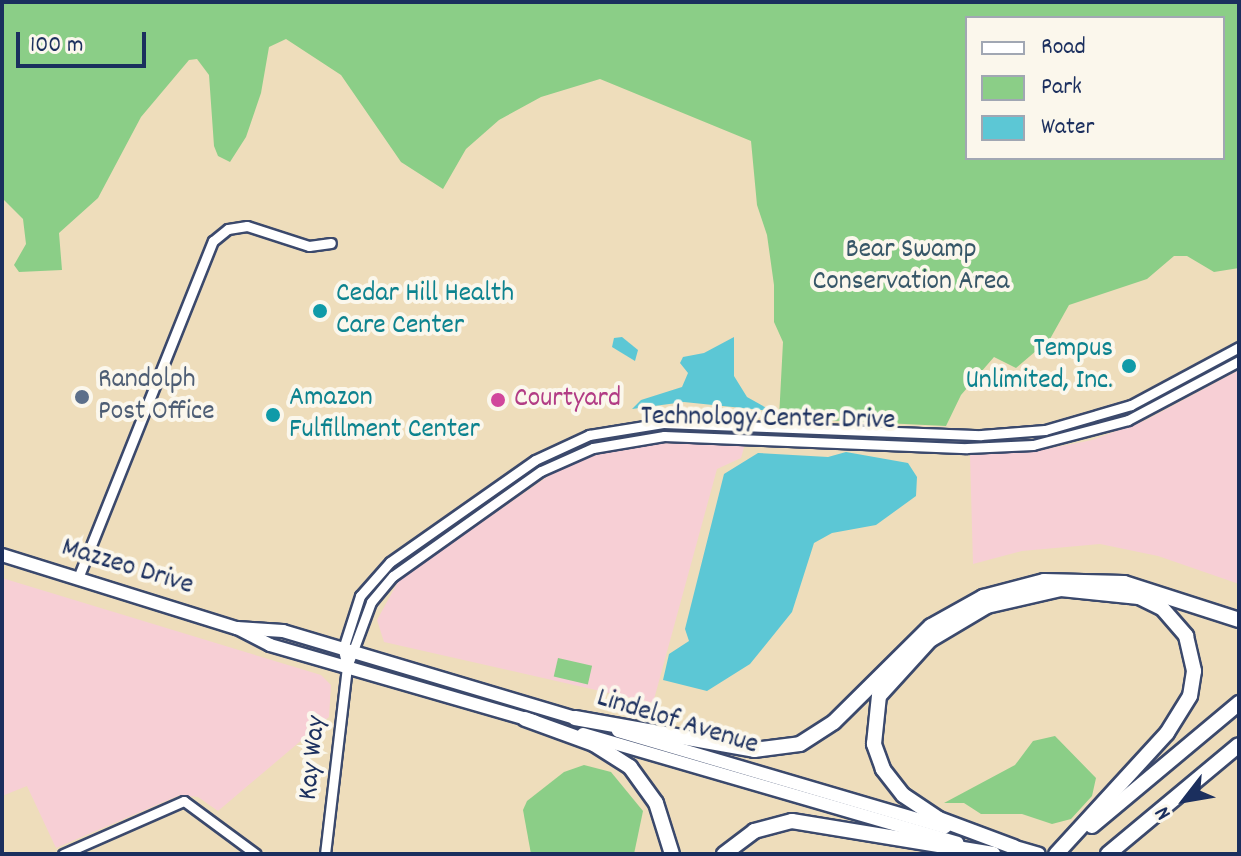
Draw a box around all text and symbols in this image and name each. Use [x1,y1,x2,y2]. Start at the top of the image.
scale bar [20,16,150,66]
legend [965,16,1225,160]
text: 100 m [30,29,83,63]
text: Road [1041,31,1086,65]
text: Park [1041,71,1082,105]
text: Water [1041,111,1094,145]
park label: Bear Swamp Conservation Area [813,234,1009,300]
place label: Cedar Hill Health Care Center [336,278,514,344]
marker: Cedar Hill Health Care Center [311,302,329,320]
place label: Tempus Unlimited, Inc. [965,333,1113,399]
marker: Tempus Unlimited, Inc. [1120,357,1138,375]
place label: Randolph Post Office [98,364,215,430]
place label: Amazon Fulfillment Center [289,382,480,448]
place label: Courtyard [514,383,621,417]
marker: Randolph Post Office [73,388,91,406]
marker: Courtyard [489,391,507,409]
street label: Technology Center Drive [640,401,896,439]
marker: Amazon Fulfillment Center [264,406,282,424]
street label: Mazzeo Drive [57,532,197,604]
street label: Lindelof Avenue [592,683,762,763]
street label: Kay Way [293,714,335,802]
north arrow [1145,760,1225,840]
text: N [1148,800,1180,825]

